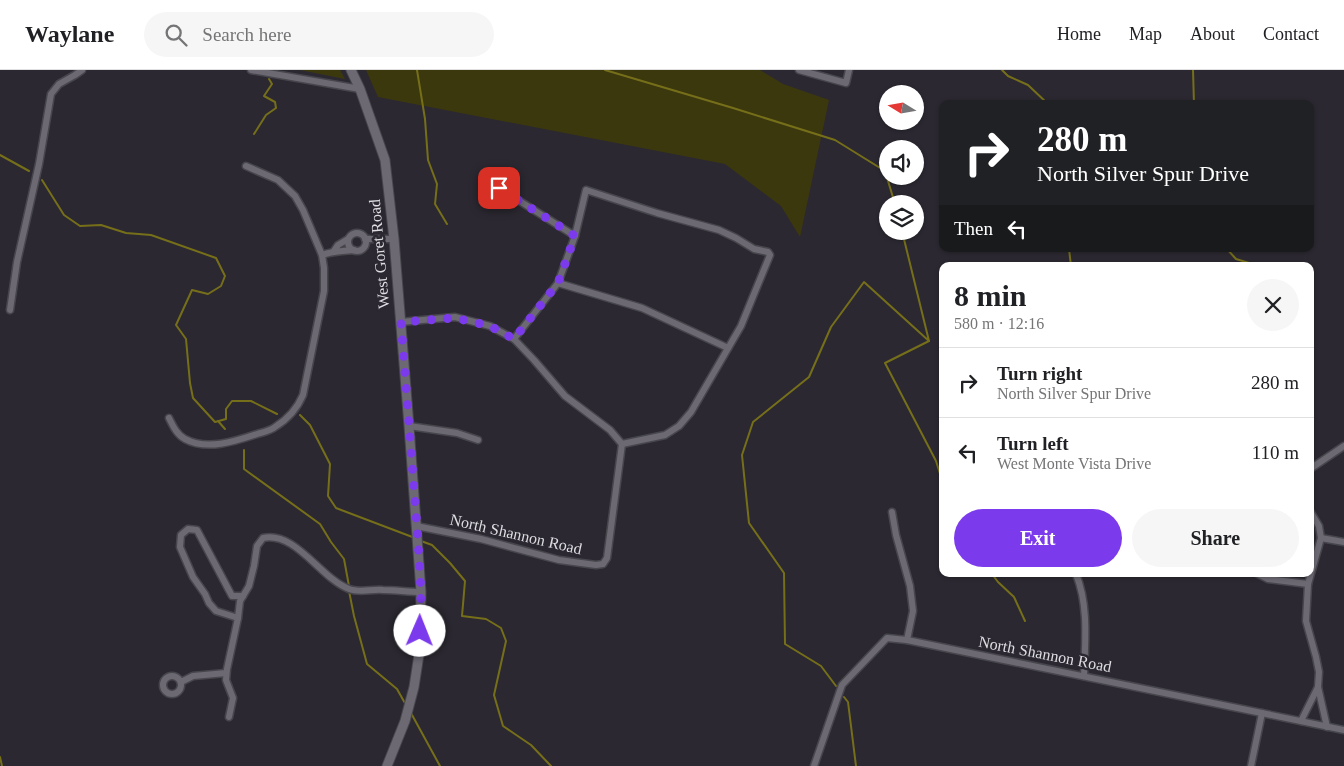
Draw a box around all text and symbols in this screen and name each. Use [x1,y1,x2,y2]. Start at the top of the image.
search box [144,12,494,57]
text: Waylane [25,21,114,47]
icon: search [162,21,190,49]
text: Search here [202,24,291,45]
text: Home [1057,24,1101,44]
text: Map [1129,24,1162,44]
text: About [1190,24,1235,44]
text: Contact [1263,24,1319,44]
north arrow [879,85,924,130]
map controls [879,85,924,240]
icon: right [954,120,1019,185]
text: 280 m [1037,120,1127,159]
button: sound [879,140,924,185]
text: North Silver Spur Drive [1037,161,1249,186]
pin [478,167,520,209]
icon: arrive [485,174,513,202]
button: layers [879,195,924,240]
street label: West Goret Road [366,199,392,309]
icon: left [1003,215,1031,243]
text: Then [954,218,993,239]
text: 8 min [954,279,1027,312]
button: close [1247,279,1299,331]
text: 580 m · 12:16 [954,315,1044,332]
text: Turn right [997,363,1082,384]
icon: right [954,369,982,397]
text: 280 m [1251,372,1299,393]
text: North Silver Spur Drive [997,385,1151,402]
text: Turn left [997,433,1069,454]
icon: left [954,439,982,467]
text: 110 m [1252,442,1299,463]
text: West Monte Vista Drive [997,455,1151,472]
button: Exit [954,509,1122,567]
button: Share [1132,509,1299,567]
street label: North Shannon Road [448,511,584,557]
position arrow [393,604,445,656]
street label: North Shannon Road [977,633,1113,675]

